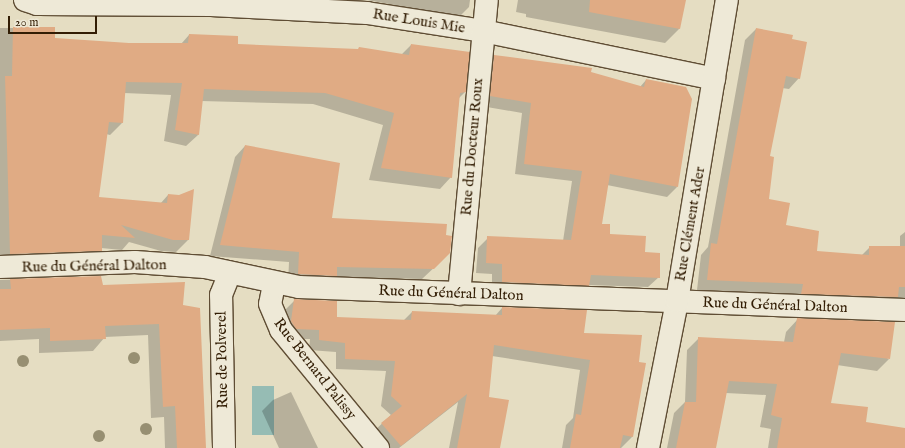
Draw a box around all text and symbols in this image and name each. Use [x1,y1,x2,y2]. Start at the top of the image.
street label: Rue Louis Mie [371,5,467,37]
scale bar [10,8,99,34]
text: 20 m [15,15,38,30]
street label: Rue du Docteur Roux [457,78,487,216]
street label: Rue Clément Ader [671,165,709,283]
street label: Rue du Général Dalton [21,256,167,276]
street label: Rue du Général Dalton [378,281,524,305]
street label: Rue du Général Dalton [702,293,848,317]
street label: Rue de Polverel [212,311,232,409]
street label: Rue Bernard Palissy [270,315,360,423]

